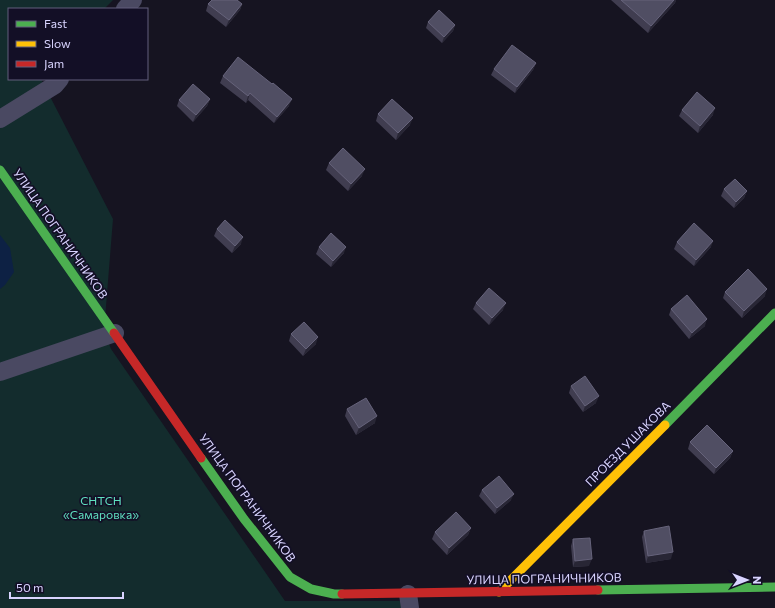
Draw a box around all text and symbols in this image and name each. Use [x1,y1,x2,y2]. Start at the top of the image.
legend [8,8,148,80]
text: Fast [44,16,67,30]
text: Slow [44,36,71,50]
text: Jam [44,56,64,71]
street label: УЛИЦА ПОГРАНИЧНИКОВ [11,166,111,301]
street label: ПРОЕЗД УШАКОВА [582,398,673,489]
street label: УЛИЦА ПОГРАНИЧНИКОВ [197,431,299,564]
park label: СНТСН «Самаровка» [63,493,139,521]
north arrow [727,560,767,600]
street label: УЛИЦА ПОГРАНИЧНИКОВ [466,570,622,586]
scale bar [10,574,123,600]
text: N [751,576,764,584]
text: 50 m [16,580,44,594]

